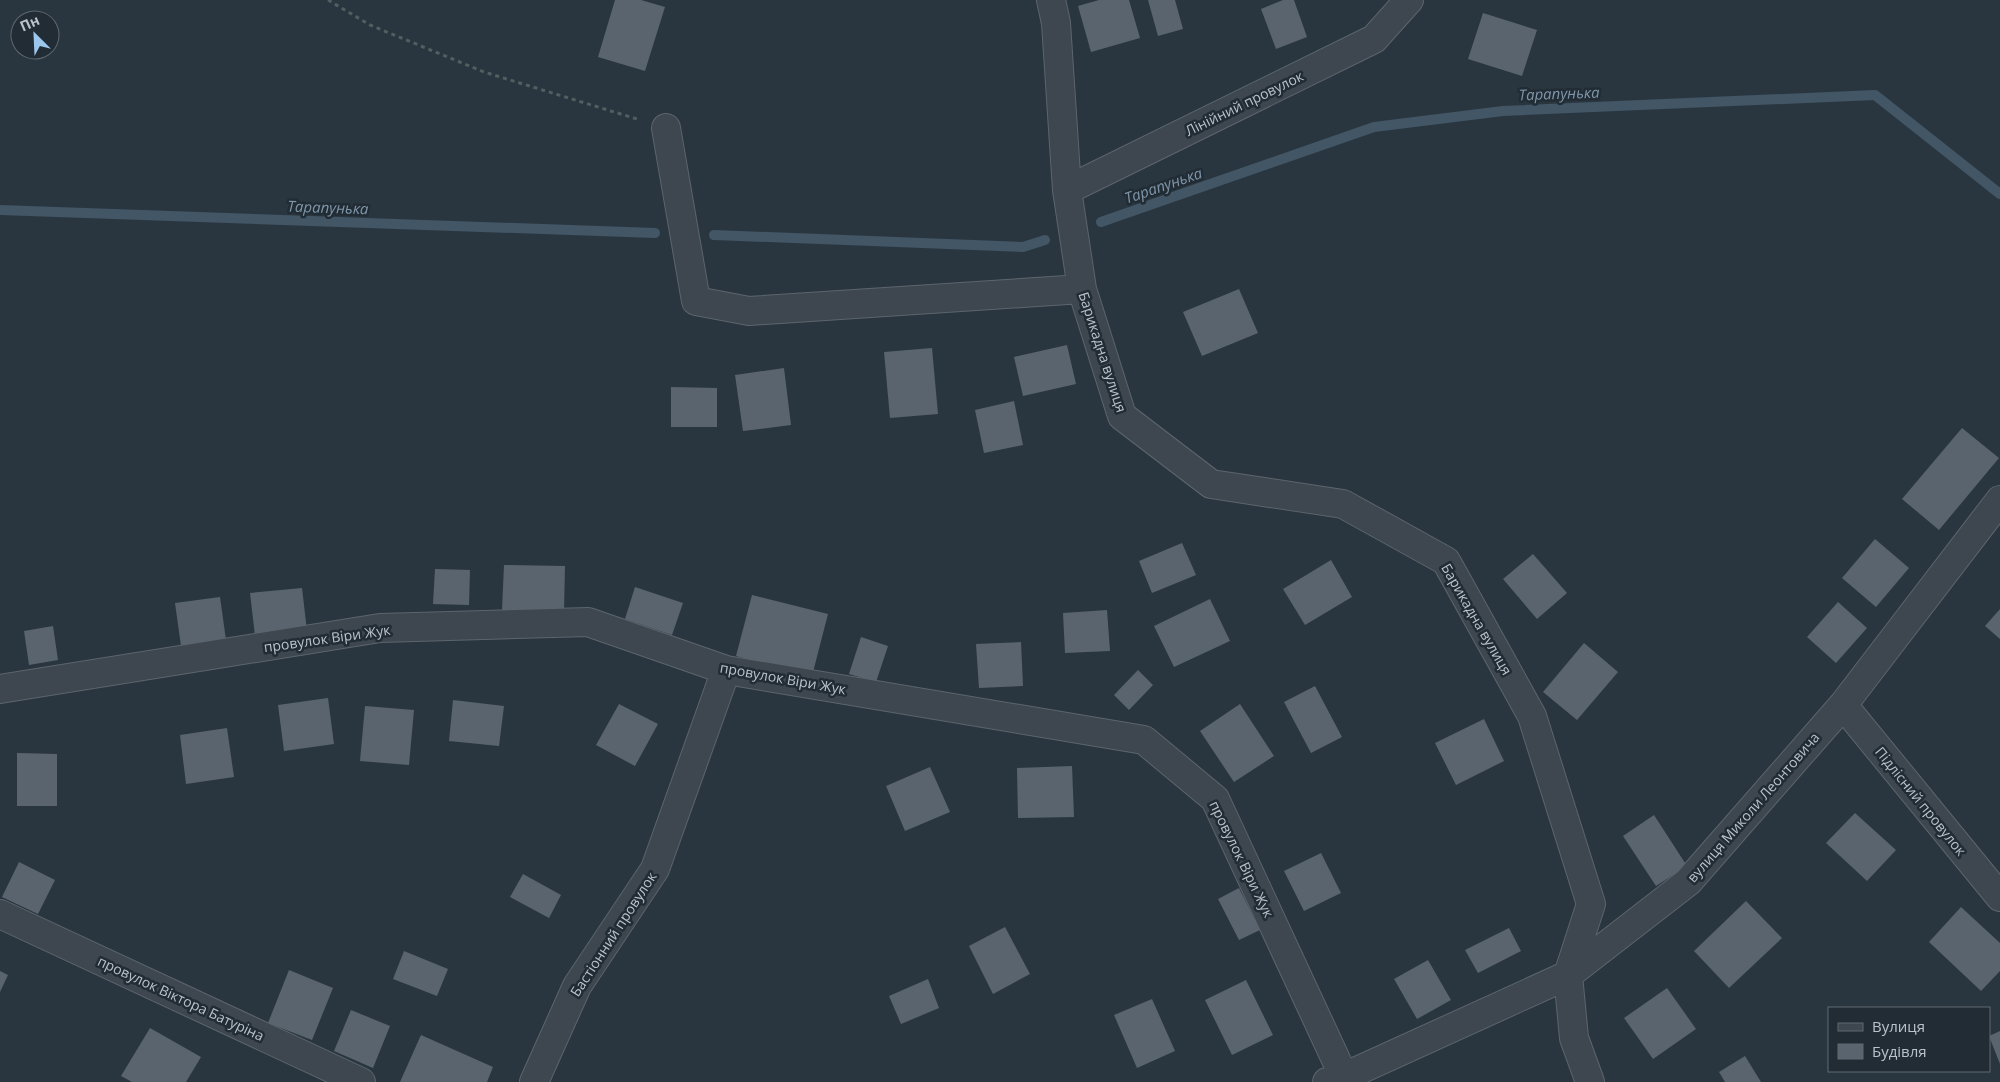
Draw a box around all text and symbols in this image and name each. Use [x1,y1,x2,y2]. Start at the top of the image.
north arrow [10,10,60,60]
text: Пн [17,10,42,35]
street label: Лінійний провулок [1182,66,1307,140]
water label: Тарапунька [1518,82,1600,104]
water label: Тарапунька [1121,162,1205,208]
water label: Тарапунька [287,196,369,218]
street label: Барикадна вулиця [1075,289,1131,415]
street label: Барикадна вулиця [1437,560,1517,678]
street label: провулок Віри Жук [262,620,392,656]
street label: провулок Віри Жук [718,658,848,699]
street label: вулиця Миколи Леонтовича [1683,728,1823,886]
street label: Підлісний провулок [1871,743,1971,860]
street label: провулок Віри Жук [1205,797,1279,921]
street label: Бастіонний провулок [566,867,661,1000]
street label: провулок Віктора Батуріна [95,951,267,1045]
legend [1828,1007,1990,1072]
text: Вулиця [1872,1016,1925,1036]
text: Будівля [1872,1041,1927,1061]

